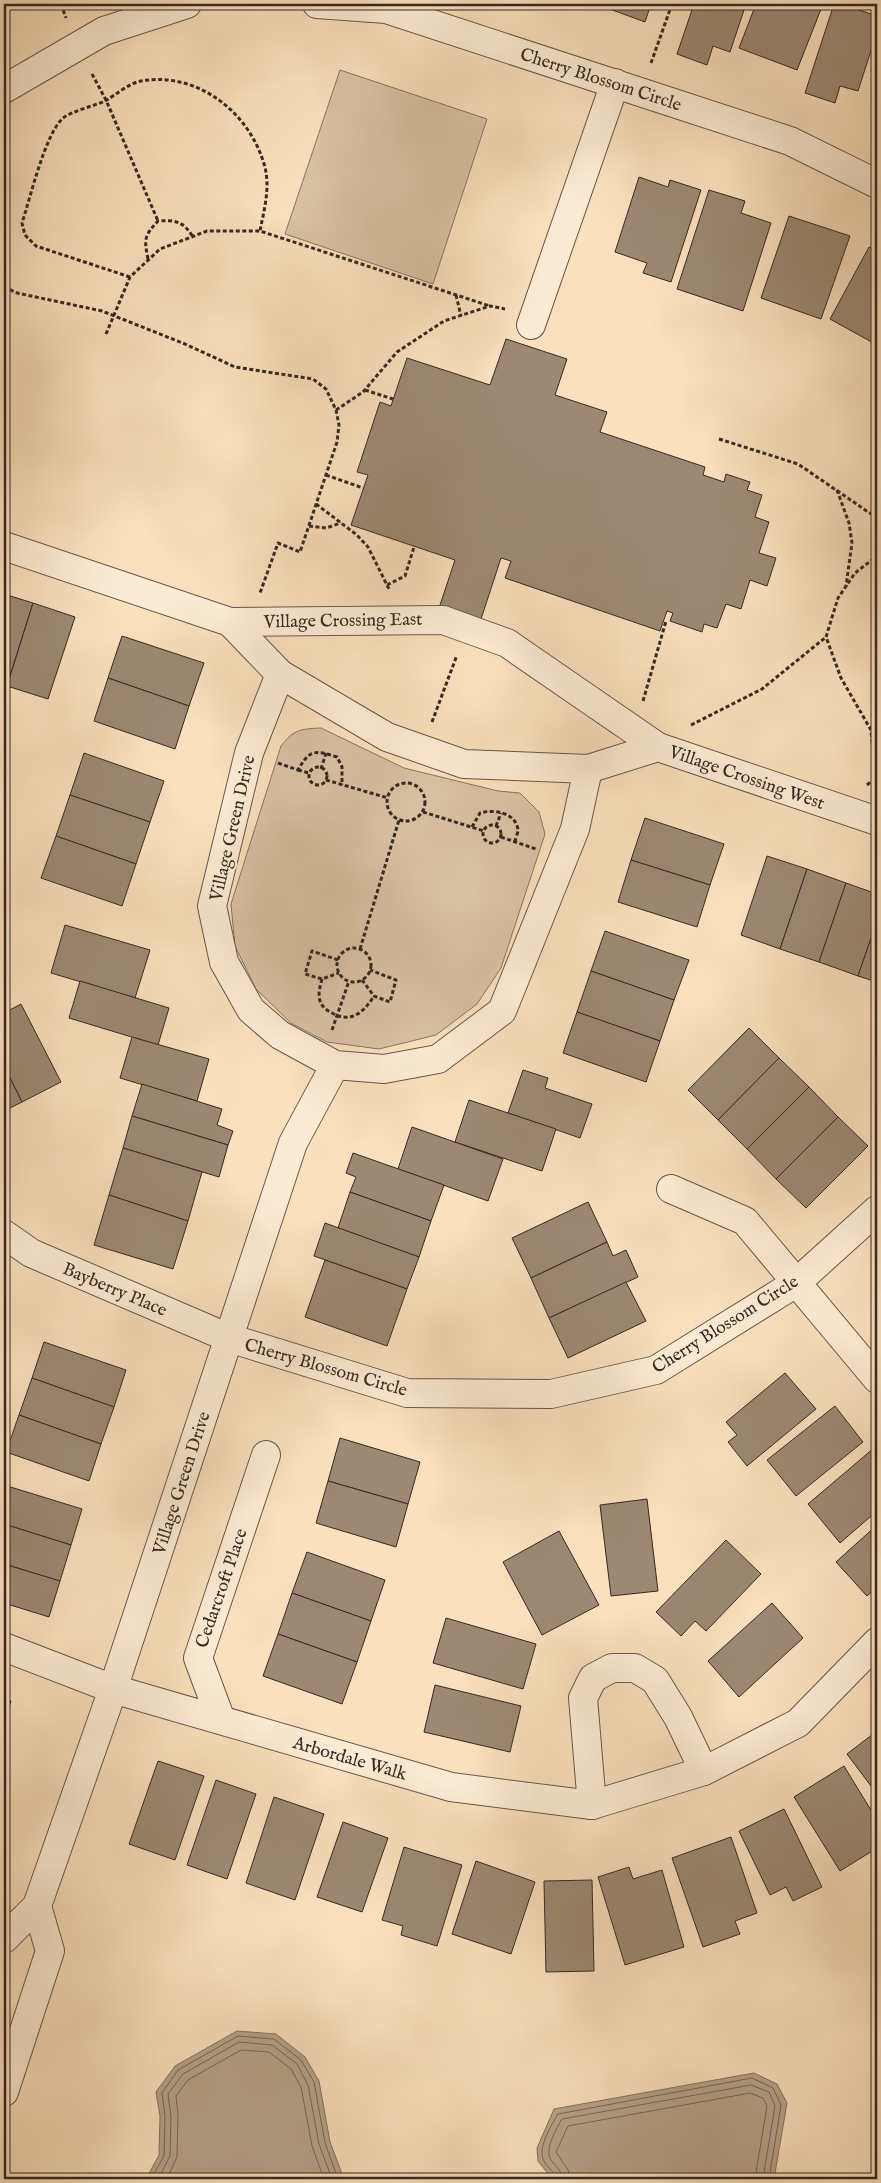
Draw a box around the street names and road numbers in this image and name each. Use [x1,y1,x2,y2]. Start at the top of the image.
street label: Cherry Blossom Circle [517,43,684,117]
street label: Village Crossing East [262,609,423,634]
street label: Village Crossing West [665,741,827,816]
street label: Village Green Drive [205,753,261,905]
street label: Bayberry Place [59,1258,170,1323]
street label: Cherry Blossom Circle [648,1271,803,1380]
street label: Cherry Blossom Circle [241,1334,410,1403]
street label: Village Green Drive [148,1409,216,1559]
street label: Cedarcroft Place [191,1526,254,1651]
street label: Arbordale Walk [289,1732,410,1787]

